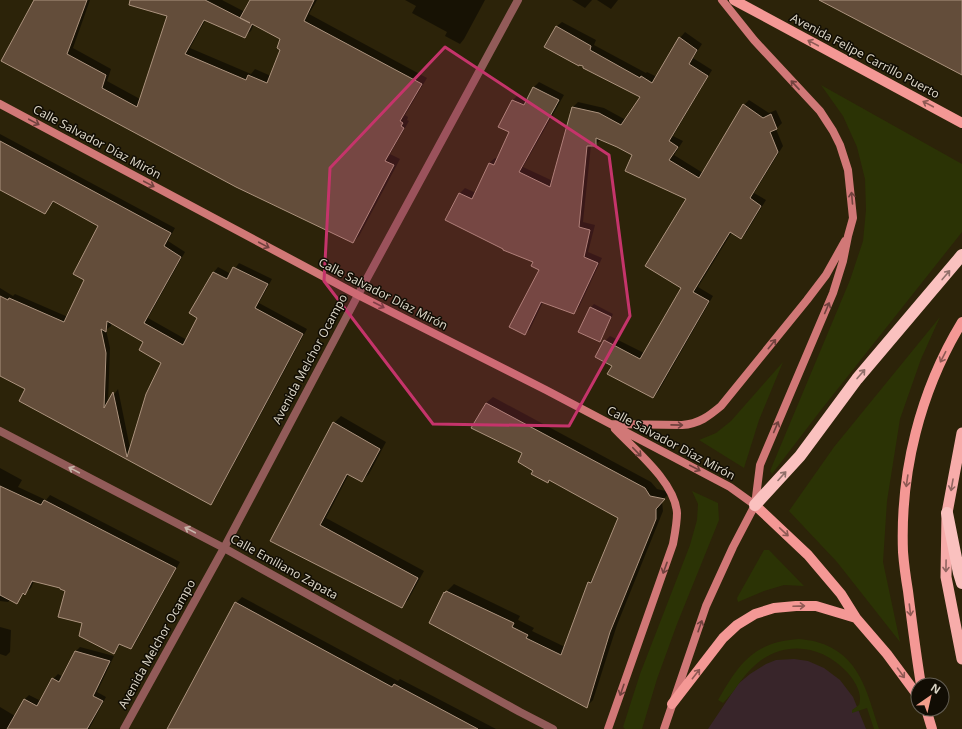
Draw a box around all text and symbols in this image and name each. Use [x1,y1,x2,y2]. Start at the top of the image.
street label: Avenida Felipe Carrillo Puerto [788,9,943,102]
one-way arrow [808,38,820,46]
one-way arrow [791,80,800,90]
street label: Calle Salvador Díaz Mirón [30,100,164,183]
one-way arrow [922,100,934,108]
one-way arrow [28,119,40,126]
one-way arrow [143,180,155,188]
one-way arrow [848,192,855,205]
one-way arrow [257,241,269,249]
street label: Calle Salvador Díaz Mirón [316,254,451,334]
one-way arrow [941,269,950,280]
street label: Avenida Melchor Ocampo [268,291,351,427]
one-way arrow [372,302,384,309]
one-way arrow [824,302,831,314]
one-way arrow [768,338,776,349]
one-way arrow [939,350,947,362]
one-way arrow [857,368,866,379]
street label: Calle Salvador Díaz Mirón [604,401,738,484]
one-way arrow [670,421,683,429]
one-way arrow [773,422,780,434]
one-way arrow [633,447,642,458]
one-way arrow [69,465,81,473]
one-way arrow [688,465,700,472]
one-way arrow [777,471,786,481]
one-way arrow [903,474,911,487]
one-way arrow [948,478,956,491]
one-way arrow [184,526,196,533]
one-way arrow [779,527,789,536]
street label: Calle Emiliano Zapata [227,530,341,603]
one-way arrow [942,559,950,572]
one-way arrow [660,561,668,573]
street label: Avenida Melchor Ocampo [114,576,199,711]
one-way arrow [792,602,805,610]
one-way arrow [906,603,914,616]
one-way arrow [696,620,704,632]
one-way arrow [897,667,905,678]
one-way arrow [691,668,700,679]
north arrow [910,677,950,717]
text: N [928,680,944,697]
one-way arrow [617,684,625,696]

